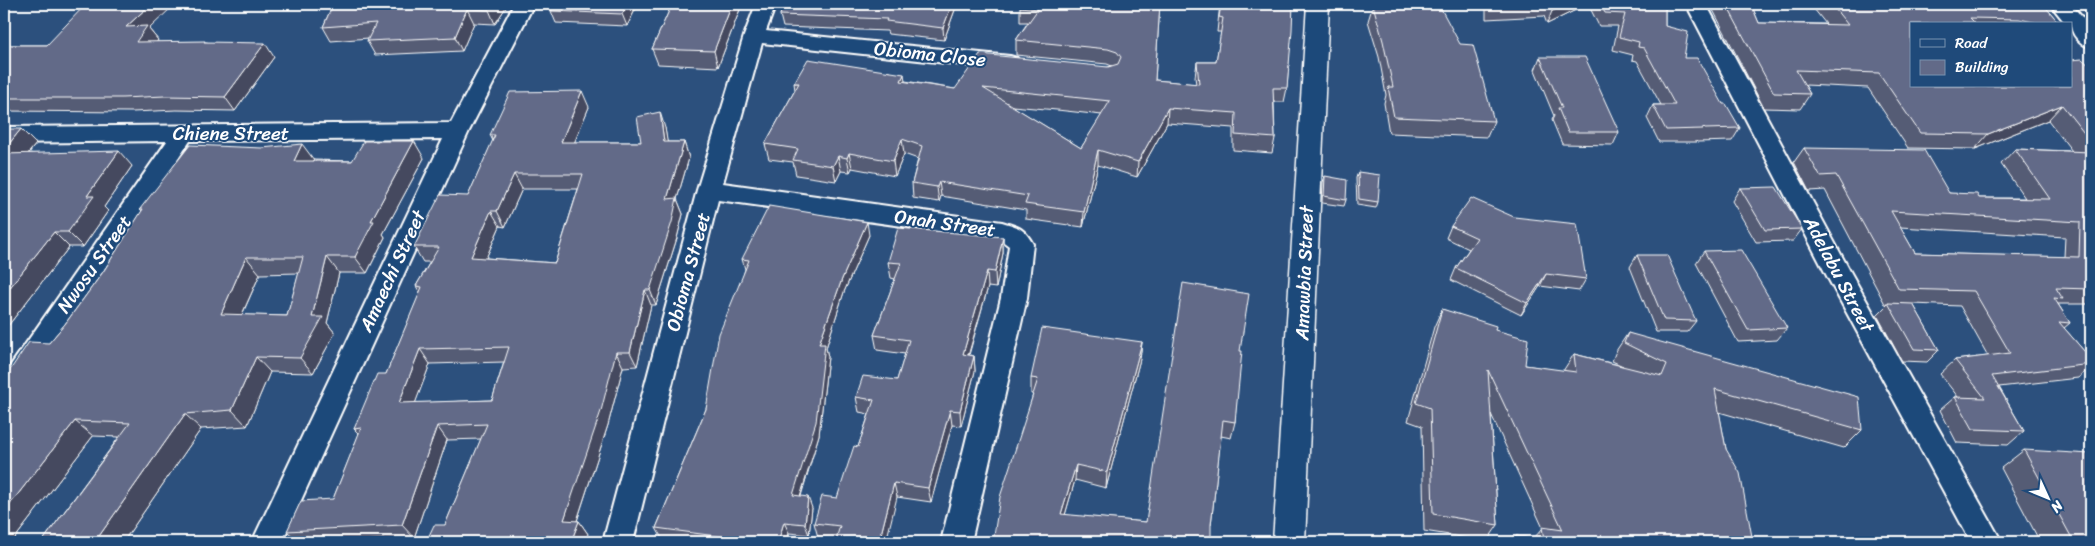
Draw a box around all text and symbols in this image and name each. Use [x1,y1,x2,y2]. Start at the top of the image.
legend [1910,22,2072,88]
text: Road [1955,30,1988,56]
street label: Obioma Close [873,32,988,76]
text: Building [1955,54,2009,80]
street label: Chiene Street [173,117,289,150]
street label: Onah Street [892,200,998,246]
street label: Amaechi Street [349,203,435,338]
street label: Amawbia Street [1285,204,1323,342]
street label: Nwosu Street [48,208,140,320]
street label: Obioma Street [656,209,720,335]
street label: Adelabu Street [1794,209,1884,339]
north arrow [2022,474,2072,524]
text: N [2044,494,2070,519]

